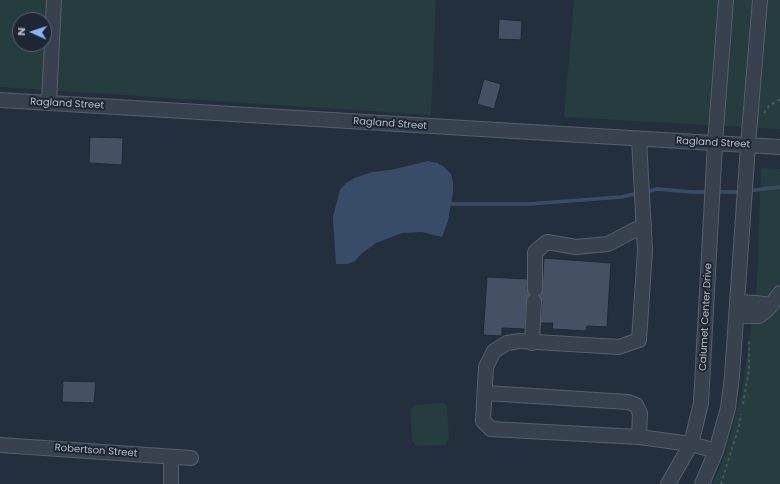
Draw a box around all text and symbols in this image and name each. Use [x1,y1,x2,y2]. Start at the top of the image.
north arrow [12,12,52,52]
text: N [13,27,29,36]
street label: Ragland Street [30,96,104,112]
street label: Ragland Street [353,115,427,133]
street label: Ragland Street [676,135,750,151]
street label: Calumet Center Drive [697,263,715,371]
street label: Robertson Street [54,442,138,460]

